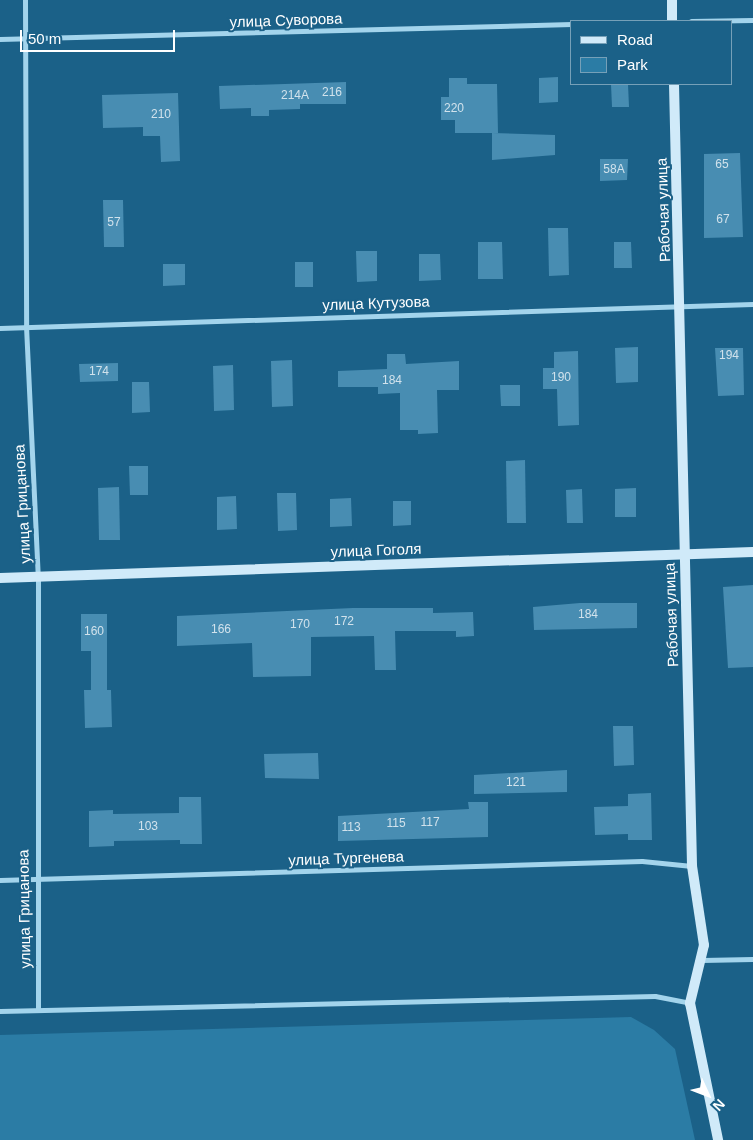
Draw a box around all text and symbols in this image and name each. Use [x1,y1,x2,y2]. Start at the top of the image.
street label: улица Суворова [229,9,343,31]
scale bar [22,20,178,52]
legend [570,20,733,85]
text: 50 m [28,30,61,47]
text: Road [617,31,653,48]
text: Park [617,56,648,73]
house number: 216 [322,86,342,100]
house number: 214А [281,89,309,103]
house number: 220 [444,102,464,116]
house number: 210 [151,108,171,122]
street label: Рабочая улица [652,158,674,262]
house number: 65 [715,158,729,172]
house number: 58А [603,163,625,177]
house number: 67 [716,213,730,227]
house number: 57 [107,216,121,230]
street label: улица Кутузова [322,292,430,314]
house number: 194 [719,349,739,363]
house number: 174 [89,365,109,379]
house number: 190 [551,371,571,385]
house number: 184 [382,374,402,388]
street label: улица Грицанова [10,444,34,564]
street label: улица Гоголя [330,539,422,561]
street label: Рабочая улица [660,563,682,667]
house number: 184 [578,608,598,622]
house number: 172 [334,615,354,629]
house number: 170 [290,618,310,632]
house number: 166 [211,623,231,637]
house number: 160 [84,625,104,639]
house number: 121 [506,776,526,790]
house number: 117 [420,816,440,830]
house number: 115 [386,817,406,831]
house number: 103 [138,820,158,834]
house number: 113 [341,821,361,835]
street label: улица Тургенева [288,847,404,869]
street label: улица Грицанова [14,849,34,969]
north arrow [683,1070,733,1120]
text: N [710,1096,728,1114]

